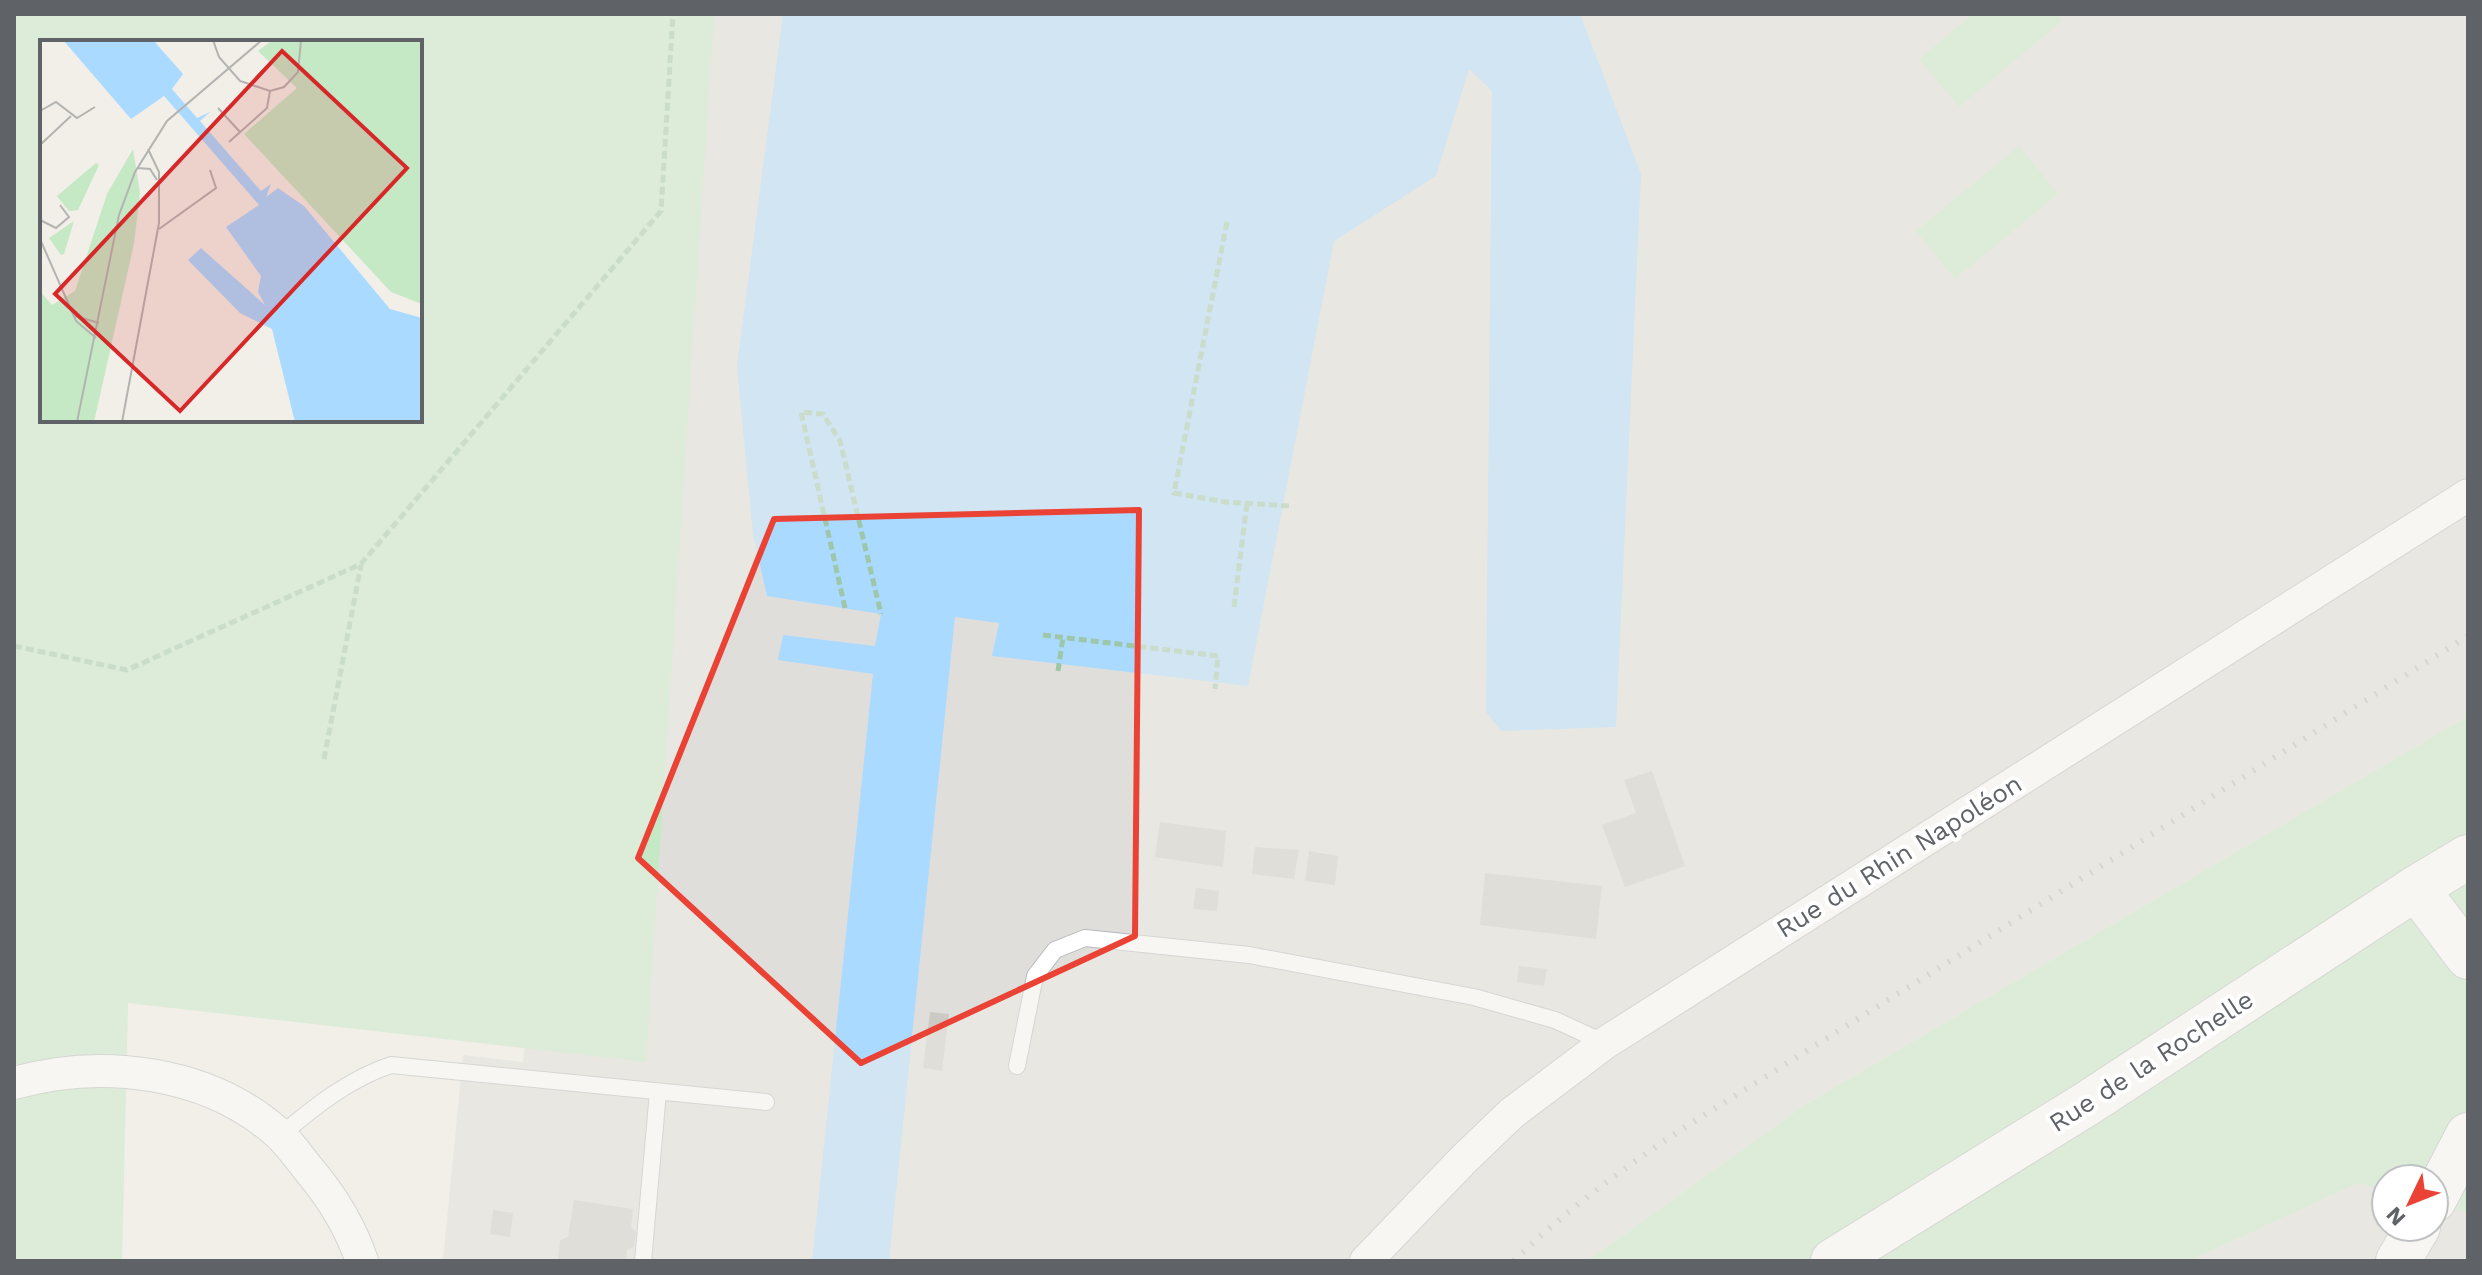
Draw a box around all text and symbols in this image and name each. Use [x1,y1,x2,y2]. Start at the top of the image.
inset map [40,40,422,422]
street label: Rue du Rhin Napoléon [1771,768,2027,944]
street label: Rue de la Rochelle [2043,984,2259,1138]
north arrow [2370,1163,2450,1243]
text: N [2381,1202,2410,1231]

